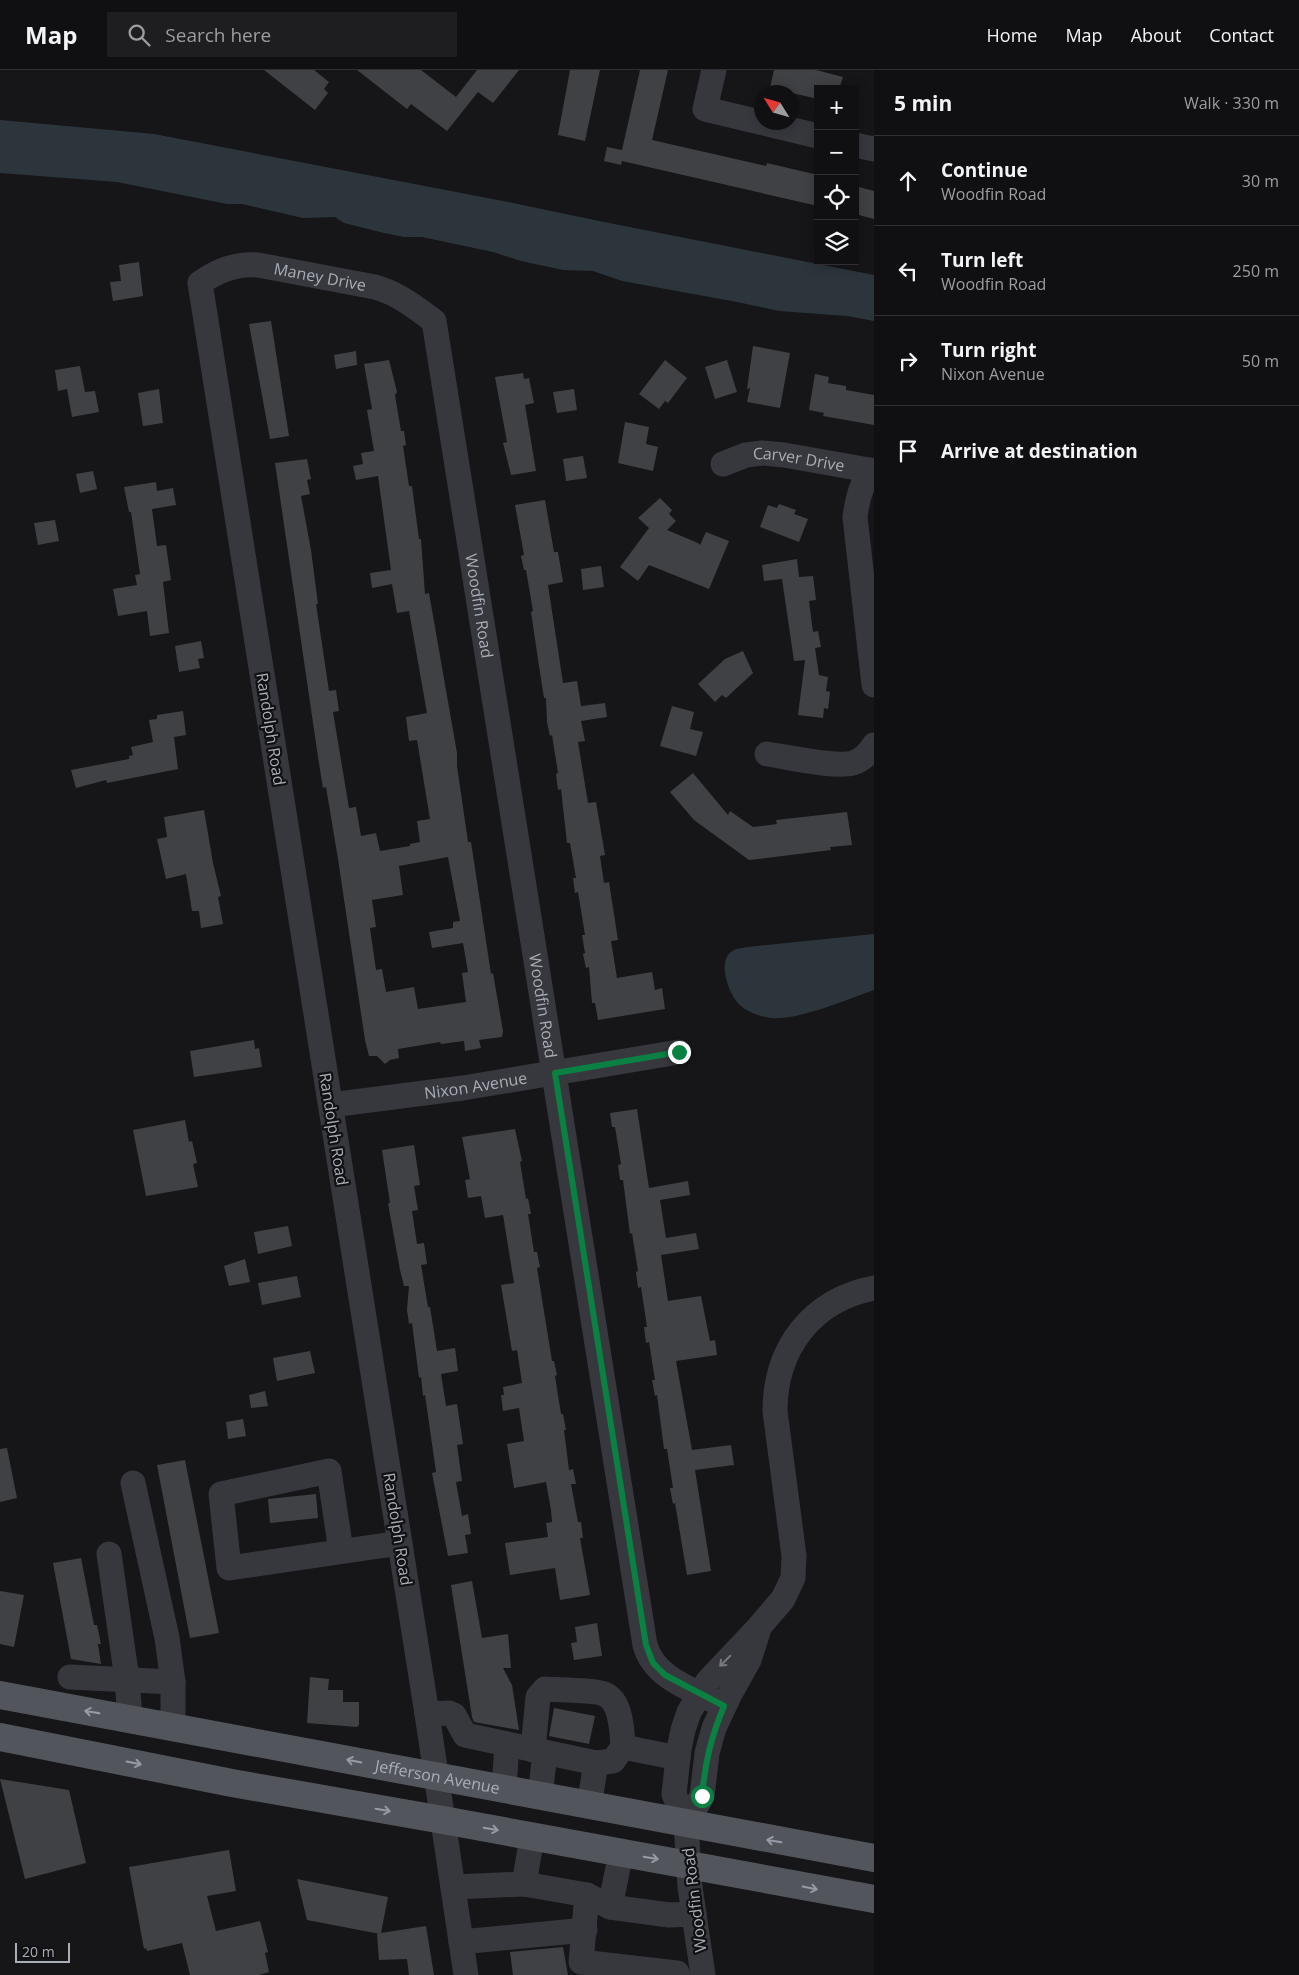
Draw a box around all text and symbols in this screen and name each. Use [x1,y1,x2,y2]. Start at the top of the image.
search box [107,12,457,57]
text: Map [25,18,77,51]
icon: search [125,21,153,49]
text: Search here [165,22,271,48]
text: Home [987,23,1037,47]
text: Map [1065,23,1103,47]
text: About [1131,23,1181,47]
text: Contact [1209,23,1274,47]
north arrow [754,85,799,130]
map controls [814,85,859,265]
button: + [814,85,859,130]
text: 5 min [894,89,952,117]
text: Walk · 330 m [1184,92,1279,114]
button: − [814,130,859,175]
text: Continue [941,157,1028,183]
icon: ahead [894,167,922,195]
text: 30 m [1242,170,1279,192]
button: locate [814,175,859,220]
text: Woodfin Road [941,183,1046,205]
button: layers [814,220,859,265]
text: Turn left [941,247,1023,273]
street label: Maney Drive [272,257,368,296]
icon: left [894,257,922,285]
text: 250 m [1233,260,1279,282]
text: Woodfin Road [941,273,1046,295]
text: Turn right [941,337,1036,363]
icon: right [894,347,922,375]
text: 50 m [1242,350,1279,372]
text: Nixon Avenue [941,363,1045,385]
icon: arrive [894,437,922,465]
text: Arrive at destination [941,438,1138,464]
street label: Carver Drive [752,442,846,477]
street label: Woodfin Road [460,552,499,660]
street label: Randolph Road [251,671,291,787]
street label: Woodfin Road [524,952,562,1060]
route end [668,1041,691,1064]
street label: Nixon Avenue [423,1066,529,1104]
street label: Randolph Road [314,1071,354,1187]
street label: Randolph Road [378,1471,418,1587]
one-way arrow [719,1655,731,1668]
one-way arrow [84,1707,100,1716]
street label: Jefferson Avenue [371,1754,502,1799]
one-way arrow [347,1756,363,1766]
one-way arrow [125,1759,141,1769]
route start [691,1785,714,1808]
one-way arrow [375,1805,391,1815]
one-way arrow [482,1824,498,1834]
one-way arrow [767,1835,783,1845]
street label: Woodfin Road [677,1846,711,1954]
one-way arrow [642,1854,658,1864]
one-way arrow [802,1883,818,1893]
scale bar [15,1940,70,1963]
text: 20 m [22,1942,55,1961]

